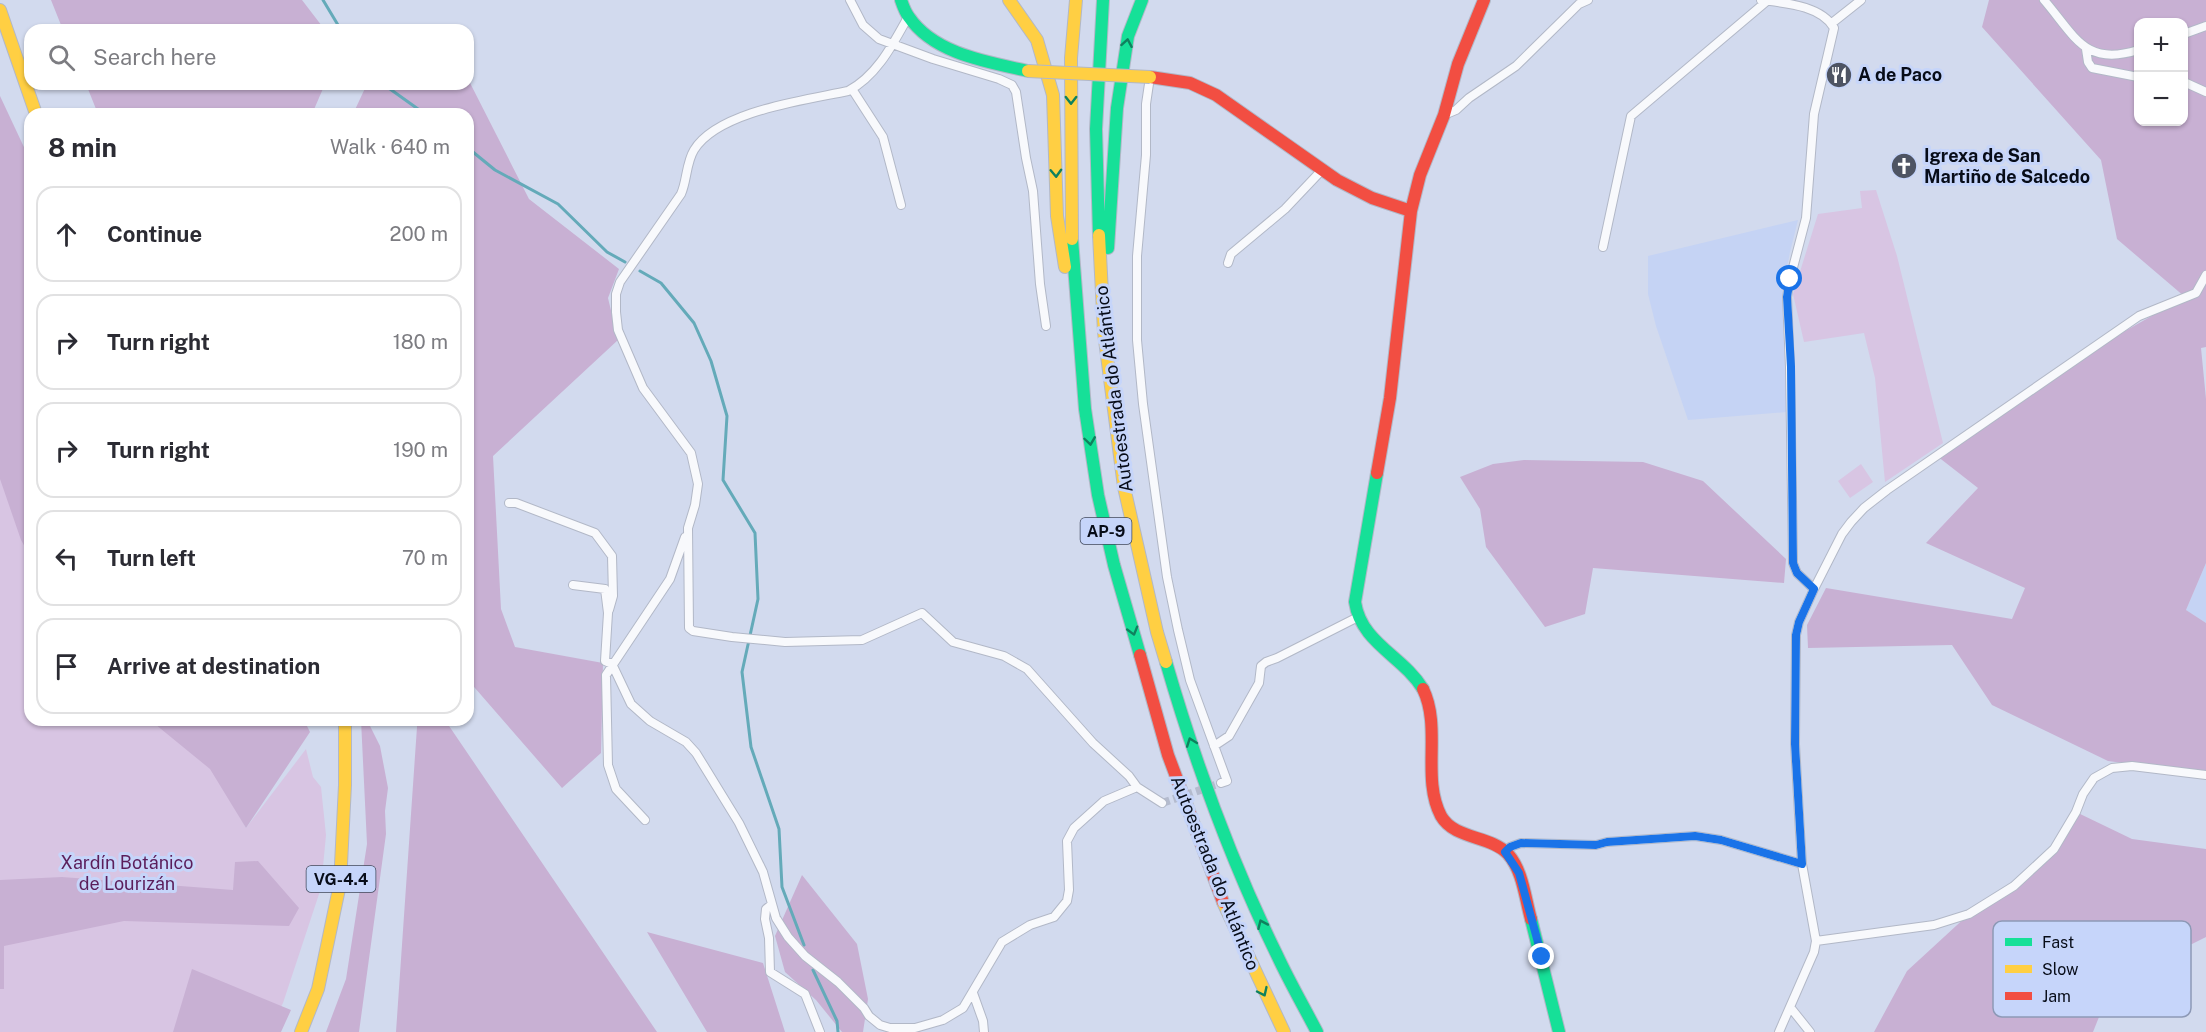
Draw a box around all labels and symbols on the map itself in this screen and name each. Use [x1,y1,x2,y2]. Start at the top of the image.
one-way arrow [1120,39,1133,49]
restaurant icon: A de Paco [1824,60,1854,90]
place label: A de Paco [1858,64,1942,85]
one-way arrow [1065,96,1077,105]
place label: Igrexa de San Martiño de Salcedo [1924,145,2090,187]
church icon: Igrexa de San Martiño de Salcedo [1889,151,1919,181]
one-way arrow [1049,169,1062,178]
route start [1776,265,1802,291]
street label: Autoestrada do Atlántico [1090,284,1137,494]
one-way arrow [1084,437,1096,446]
road number: AP-9 [1080,518,1132,544]
one-way arrow [1126,625,1138,636]
one-way arrow [1185,738,1198,748]
street label: Autoestrada do Atlántico [1167,772,1264,973]
park label: Xardín Botánico de Lourizán [61,852,193,894]
road number: VG-4.4 [306,866,376,892]
one-way arrow [1258,919,1270,930]
legend [1993,921,2191,1017]
text: Fast [2042,933,2074,952]
route end [1528,943,1554,969]
text: Slow [2042,960,2079,979]
one-way arrow [1256,985,1268,996]
text: Jam [2042,987,2071,1006]

